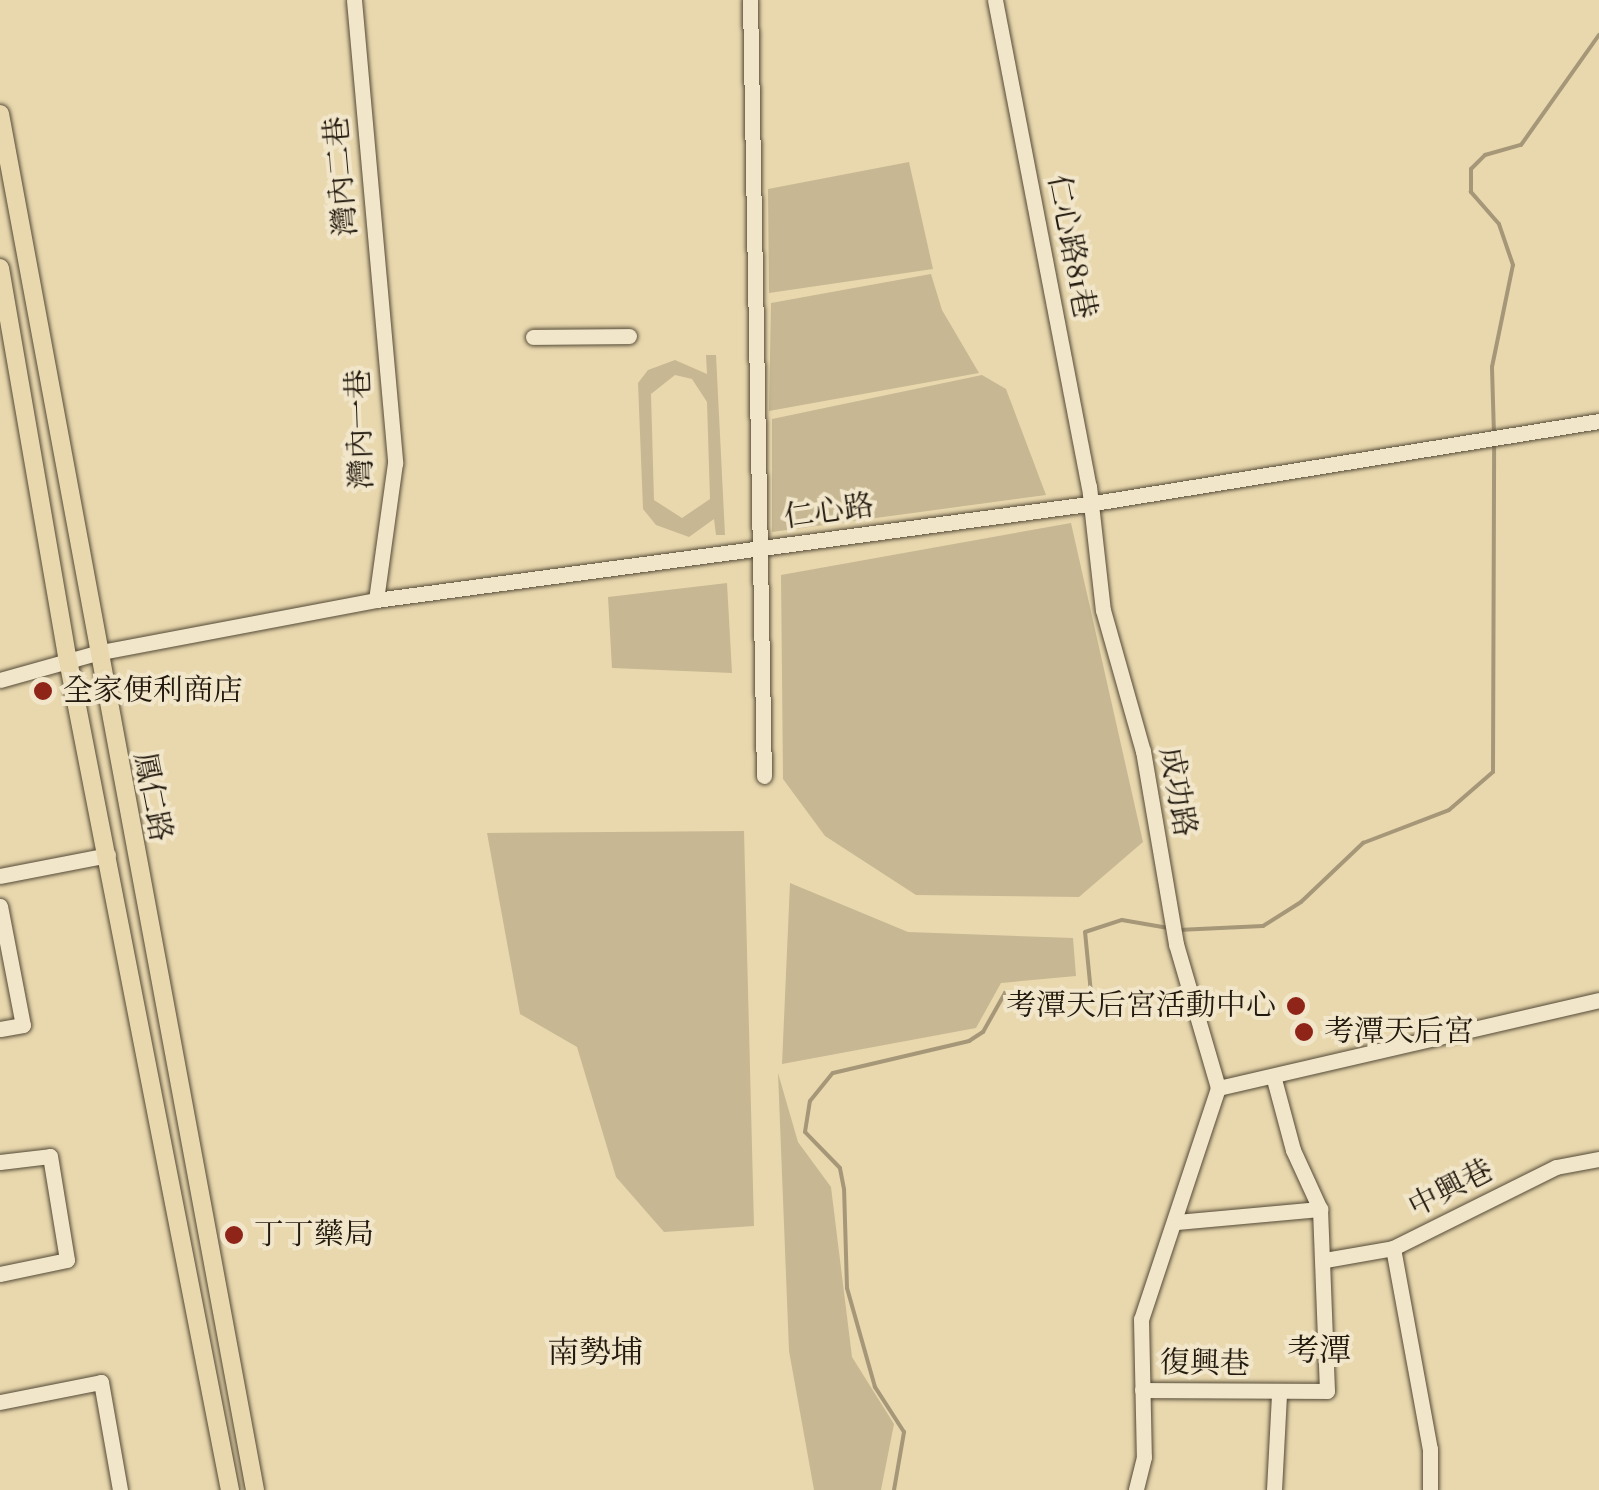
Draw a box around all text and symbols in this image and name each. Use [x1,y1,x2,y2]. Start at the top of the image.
street label: 灣內二巷 [319,115,365,237]
street label: 仁心路81巷 [1039,172,1103,322]
street label: 灣內一巷 [341,368,381,490]
street label: 仁心路 [782,488,876,536]
place label: 全家便利商店 [63,673,243,709]
marker: 全家便利商店 [32,680,54,702]
street label: 成功路 [1151,745,1203,839]
street label: 鳳仁路 [126,749,178,845]
place label: 考潭天后宮活動中心 [1006,988,1276,1024]
marker: 考潭天后宮活動中心 [1285,995,1307,1017]
place label: 考潭天后宮 [1324,1014,1474,1050]
marker: 考潭天后宮 [1293,1021,1315,1043]
street label: 中興巷 [1403,1153,1499,1225]
place label: 丁丁藥局 [254,1217,374,1253]
marker: 丁丁藥局 [223,1224,245,1246]
district label: 考潭 [1287,1332,1351,1370]
district label: 南勢埔 [547,1334,643,1372]
street label: 復興巷 [1160,1345,1250,1383]

